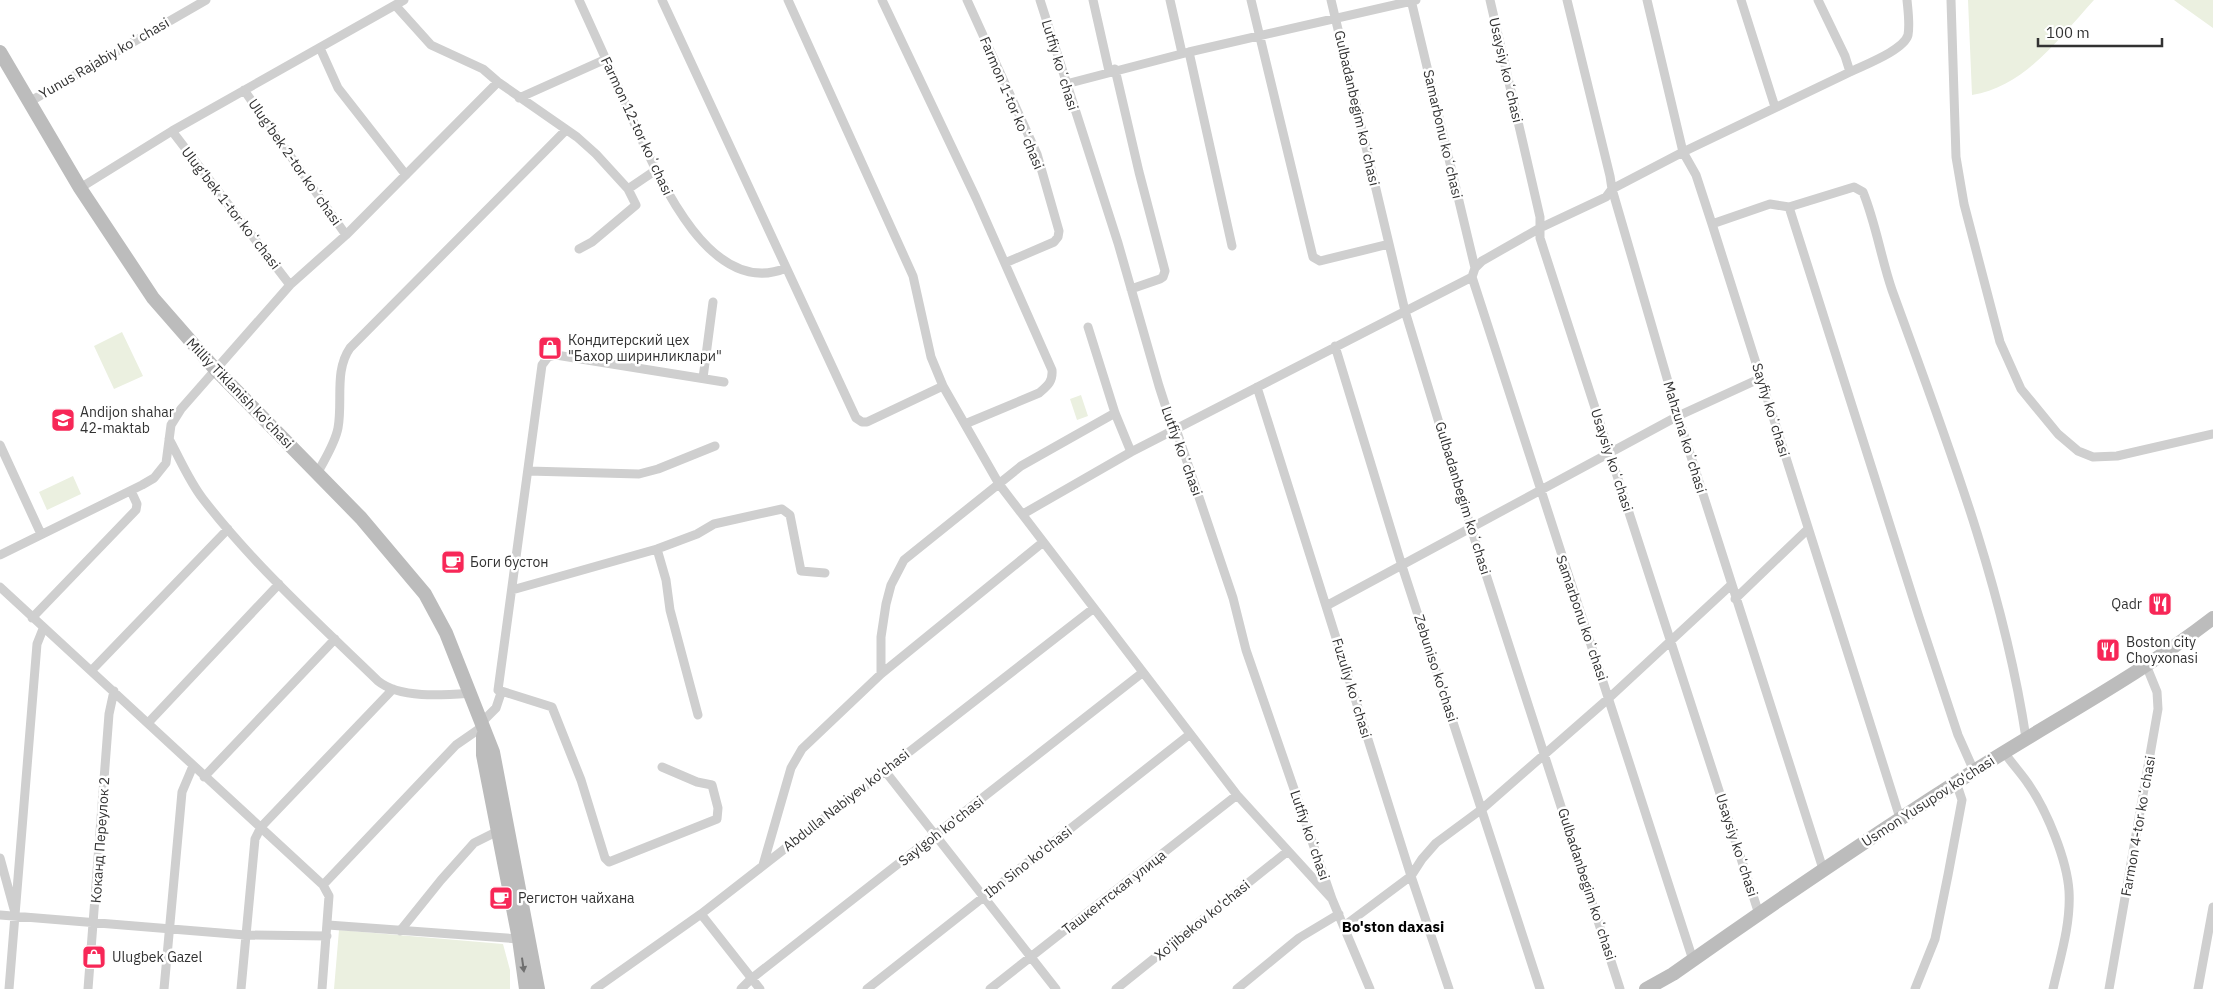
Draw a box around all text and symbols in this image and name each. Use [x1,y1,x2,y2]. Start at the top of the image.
street label: Yunus Rajabiy koʻchasi [36,13,172,103]
scale bar [2038,15,2162,47]
street label: Usaysiy koʻchasi [1485,16,1527,124]
street label: Lutfiy koʻchasi [1038,17,1082,113]
text: 100 m [2046,23,2090,42]
street label: Gulbadanbegim koʻchasi [1330,28,1384,188]
street label: Farmon 1-tor koʻchasi [976,34,1048,172]
street label: Farmon 12-tor koʻchasi [597,54,677,198]
street label: Samarbonu koʻchasi [1419,68,1467,200]
street label: Ulug‘bek 2-tor koʻchasi [244,95,346,229]
street label: Ulug‘bek 1-tor koʻchasi [178,143,284,273]
place label: Кондитерский цех "Бахор ширинликлари" [568,331,722,365]
street label: Milliy Tiklanish ko'chasi [183,334,297,452]
shop icon: Кондитерский цех "Бахор ширинликлари" [537,335,563,361]
street label: Sayfiy koʻchasi [1748,361,1794,459]
street label: Mahzuna koʻchasi [1659,379,1711,495]
place label: Andijon shahar 42-maktab [80,403,174,437]
street label: Lutfiy koʻchasi [1157,404,1207,498]
street label: Usaysiy koʻchasi [1587,406,1637,514]
school or university icon: Andijon shahar 42-maktab [50,407,76,433]
street label: Gulbadanbegim koʻchasi [1431,419,1495,577]
cafe icon: Боги бустон [440,549,466,575]
place label: Боги бустон [470,553,549,571]
street label: Samarbonu koʻchasi [1552,553,1612,683]
restaurant icon: Qadr [2147,591,2173,617]
place label: Qadr [2111,595,2142,613]
street label: Zebuniso ko'chasi [1410,612,1462,724]
place label: Boston city Choyxonasi [2126,633,2198,667]
street label: Fuzuliy koʻchasi [1328,636,1376,740]
restaurant icon: Boston city Choyxonasi [2095,637,2121,663]
street label: Abdulla Nabiyev ko'chasi [779,745,913,855]
street label: Usmon Yusupov ko'chasi [1858,751,1998,851]
street label: Farmon 4-tor koʻchasi [2117,754,2159,898]
street label: Коканд Πереулок 2 [87,776,113,904]
street label: Lutfiy koʻchasi [1286,788,1334,882]
street label: Usaysiy koʻchasi [1712,791,1762,899]
street label: Saylgoh ko'chasi [895,792,987,870]
street label: Gulbadanbegim koʻchasi [1554,806,1620,962]
street label: Ibn Sino ko'chasi [981,822,1075,902]
street label: Ташкентская улица [1058,845,1170,938]
street label: Xo'jibekov ko'chasi [1151,876,1253,964]
cafe icon: Регистон чайхана [488,885,514,911]
place label: Регистон чайхана [518,889,635,907]
district label: Bo'ston daxasi [1342,917,1444,936]
shop icon: Ulugbek Gazel [81,944,107,970]
place label: Ulugbek Gazel [112,948,202,966]
one-way arrow [519,957,527,973]

